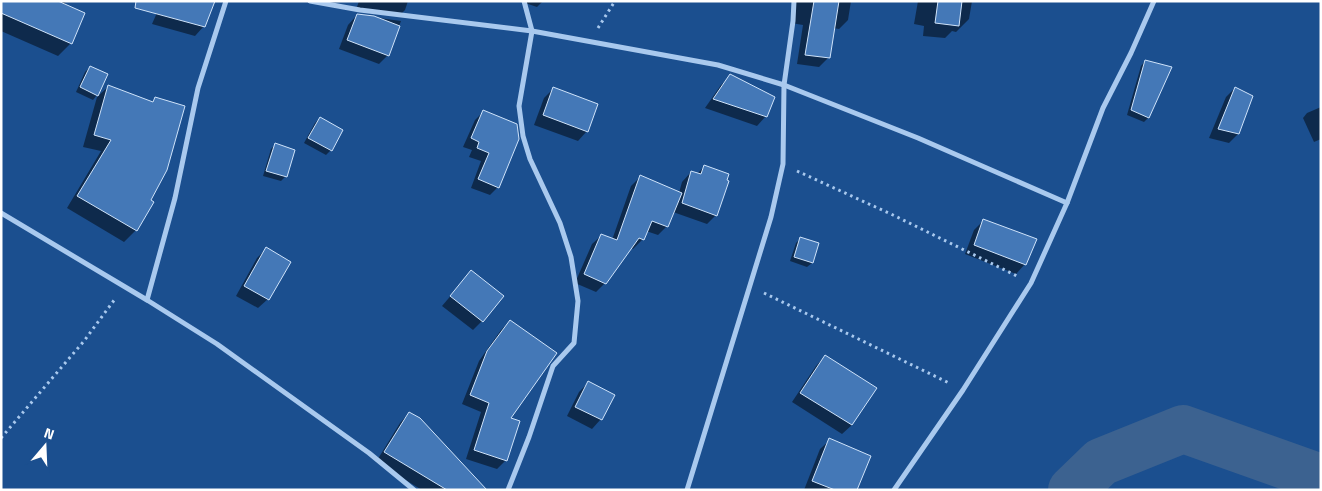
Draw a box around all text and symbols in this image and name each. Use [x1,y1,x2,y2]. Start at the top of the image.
north arrow [20,421,70,471]
text: N [41,422,57,445]

